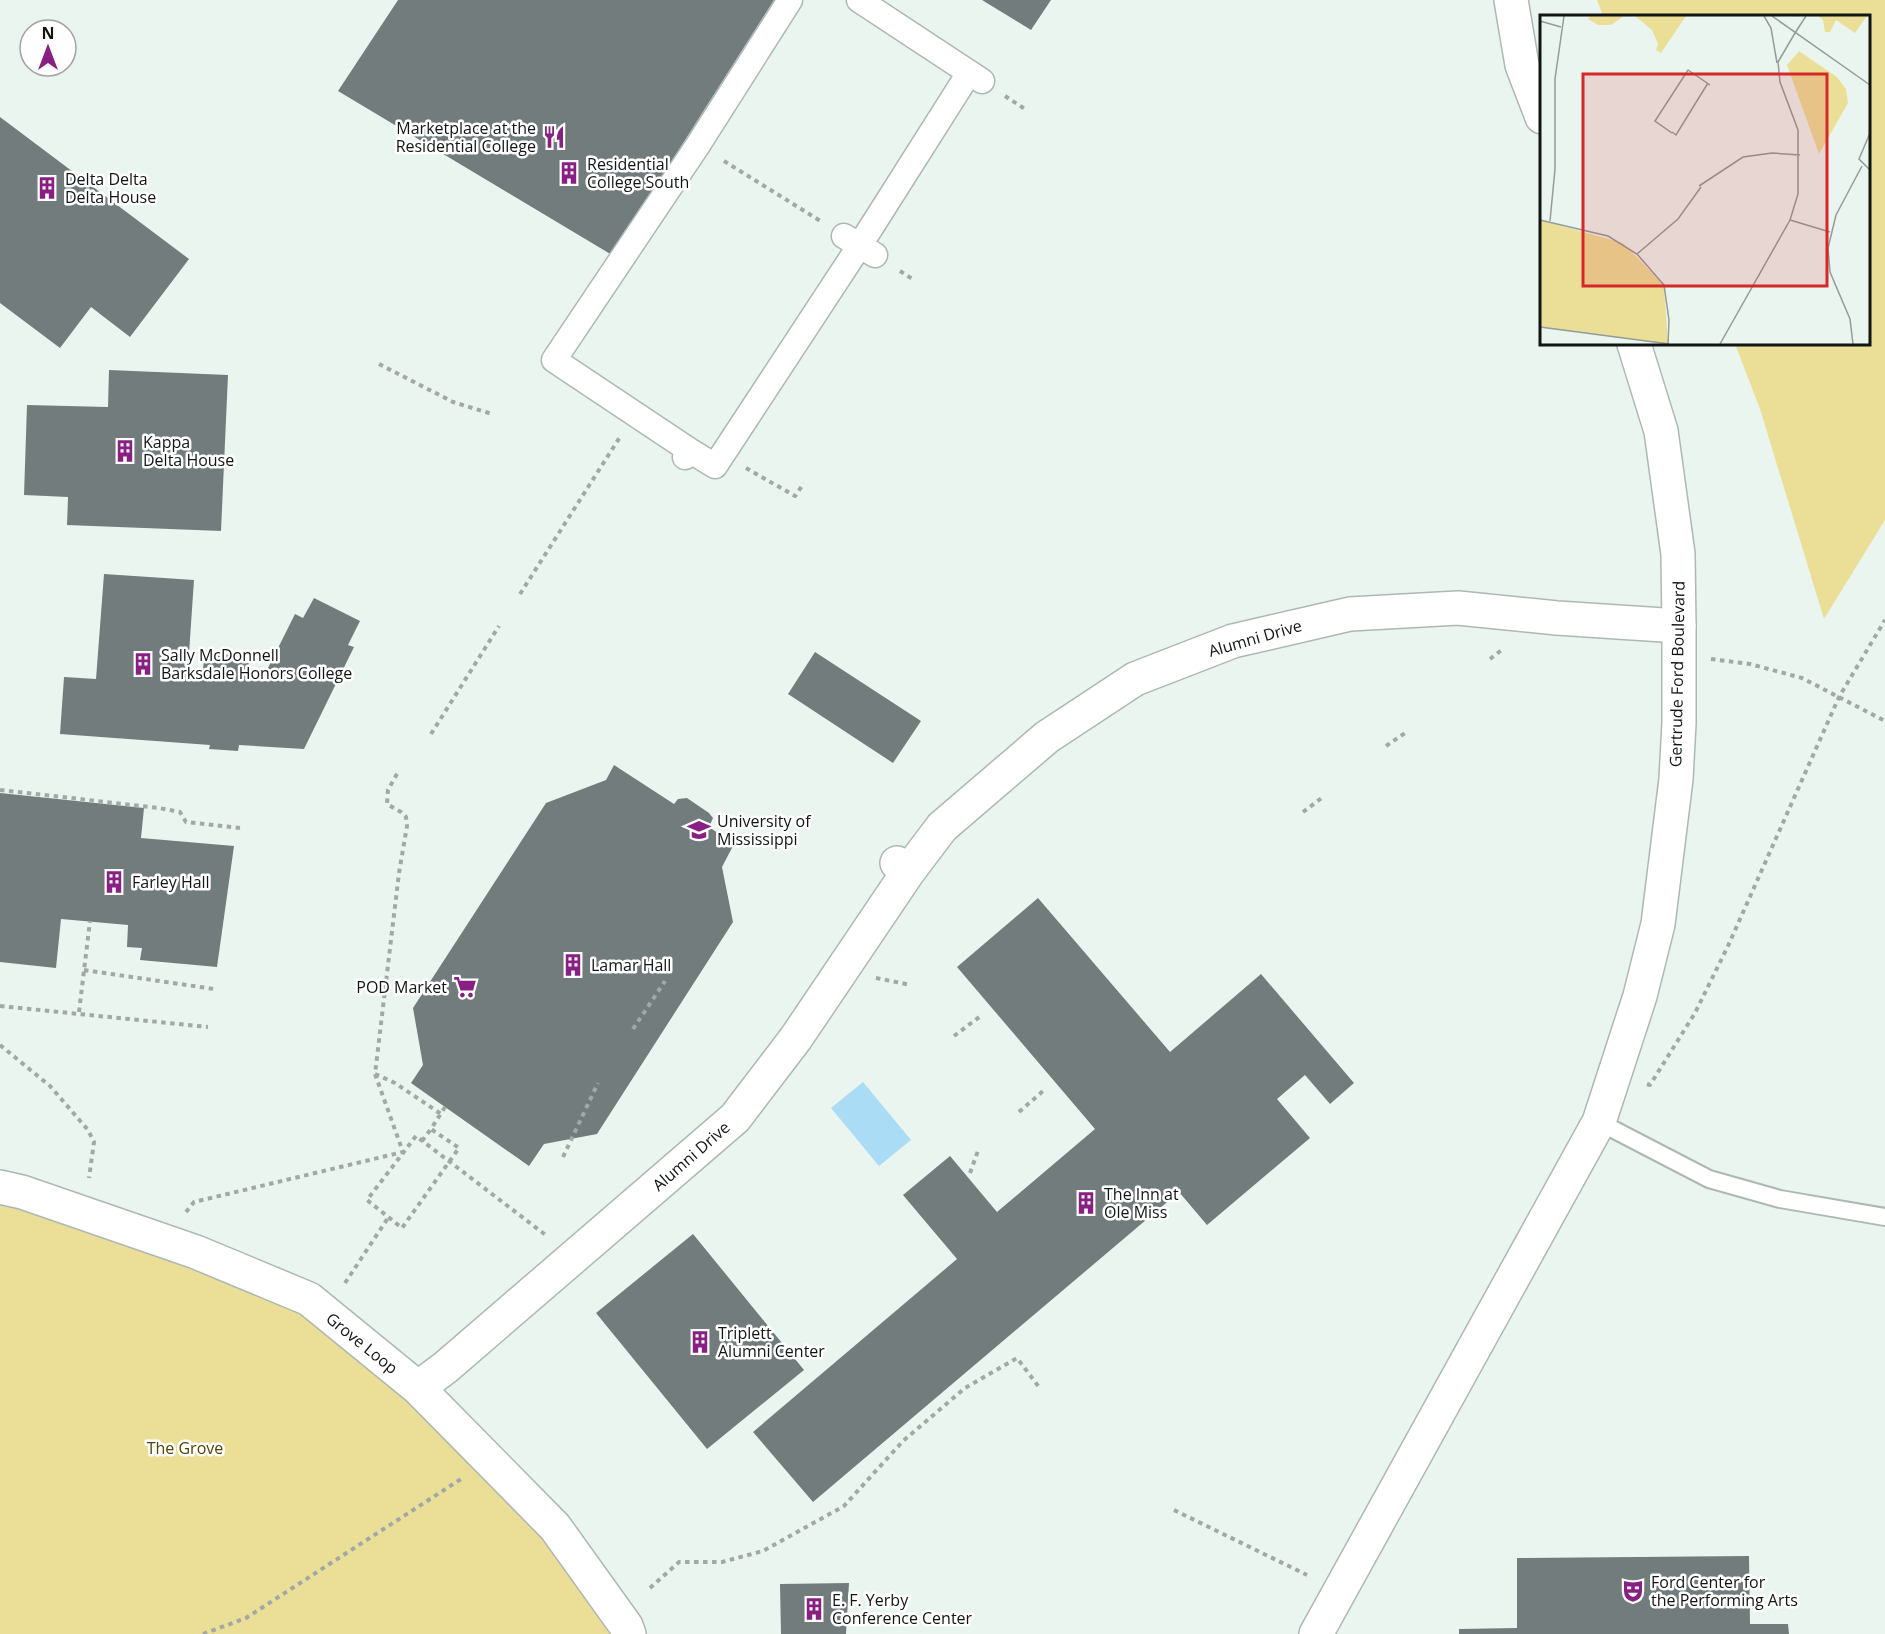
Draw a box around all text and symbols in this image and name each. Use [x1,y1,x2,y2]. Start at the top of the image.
inset map [1540,15,1870,345]
north arrow [18,18,78,78]
text: N [41,22,55,44]
place label: Marketplace at the Residential College [396,117,536,157]
restaurant icon: Marketplace at the Residential College [541,124,567,150]
place label: Residential College South [587,153,689,193]
building icon: Residential College South [556,160,582,186]
place label: Delta Delta Delta House [65,168,156,208]
building icon: Delta Delta Delta House [34,175,60,201]
place label: Kappa Delta House [143,431,234,471]
building icon: Kappa Delta House [112,438,138,464]
street label: Gertrude Ford Boulevard [1664,581,1690,767]
street label: Alumni Drive [1206,614,1304,662]
place label: Sally McDonnell Barksdale Honors College [161,644,352,684]
building icon: Sally McDonnell Barksdale Honors College [130,651,156,677]
place label: University of Mississippi [717,810,812,850]
school or university icon: University of Mississippi [686,817,712,843]
building icon: Farley Hall [101,869,127,895]
place label: Farley Hall [132,871,210,893]
building icon: Lamar Hall [560,952,586,978]
place label: Lamar Hall [591,954,671,976]
supermarket icon: POD Market [452,974,478,1000]
place label: POD Market [356,976,447,998]
street label: Alumni Drive [648,1116,734,1196]
place label: The Inn at Ole Miss [1104,1183,1179,1223]
building icon: The Inn at Ole Miss [1073,1190,1099,1216]
street label: Grove Loop [322,1307,402,1379]
place label: Triplett Alumni Center [718,1322,825,1362]
building icon: Triplett Alumni Center [687,1329,713,1355]
park label: The Grove [147,1437,223,1459]
place label: Ford Center for the Performing Arts [1651,1571,1798,1611]
theatre icon: Ford Center for the Performing Arts [1620,1578,1646,1604]
place label: E. F. Yerby Conference Center [832,1589,973,1629]
building icon: E. F. Yerby Conference Center [801,1596,827,1622]

